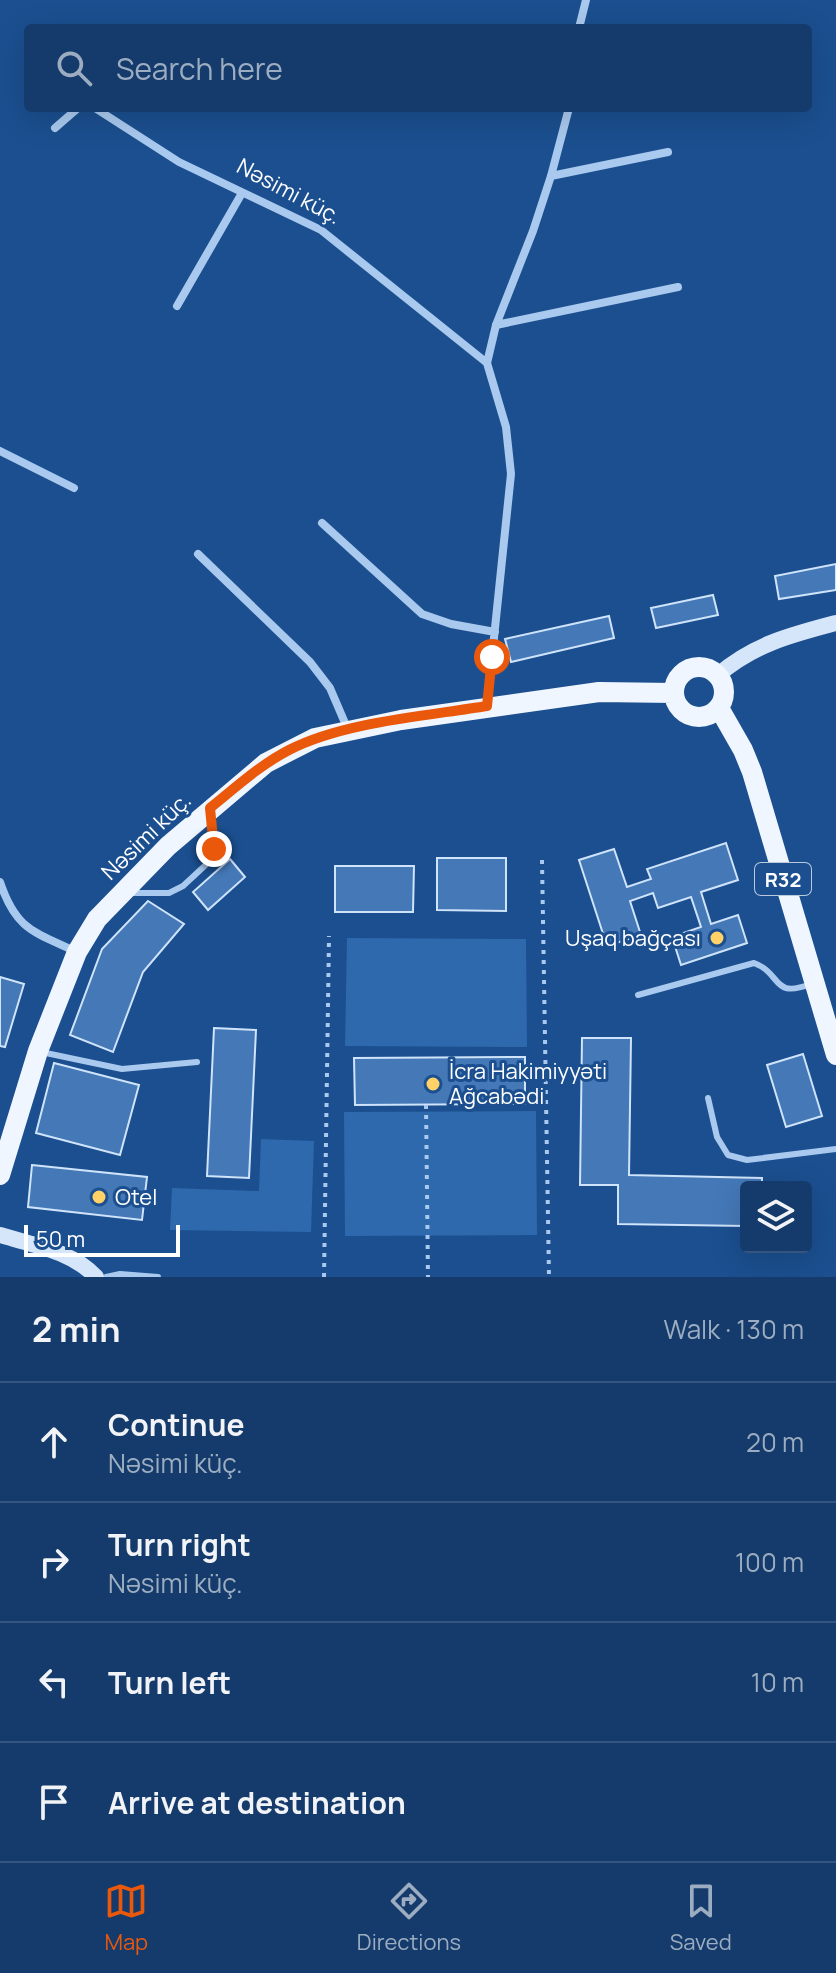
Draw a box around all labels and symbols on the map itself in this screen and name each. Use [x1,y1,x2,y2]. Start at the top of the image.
street label: Nəsimi küç. [232,151,346,231]
route start [474,639,510,675]
street label: Nəsimi küç. [95,786,197,886]
route end [196,831,232,867]
road number: R32 [755,863,811,895]
place label: Uşaq bağçası [565,923,701,953]
marker: Uşaq bağçası [708,929,726,947]
place label: İcra Hakimiyyəti Ağcabədi [449,1056,607,1111]
marker: İcra Hakimiyyəti Ağcabədi [424,1075,442,1093]
place label: Otel [115,1182,157,1212]
marker: Otel [90,1188,108,1206]
scale bar [24,1221,180,1257]

